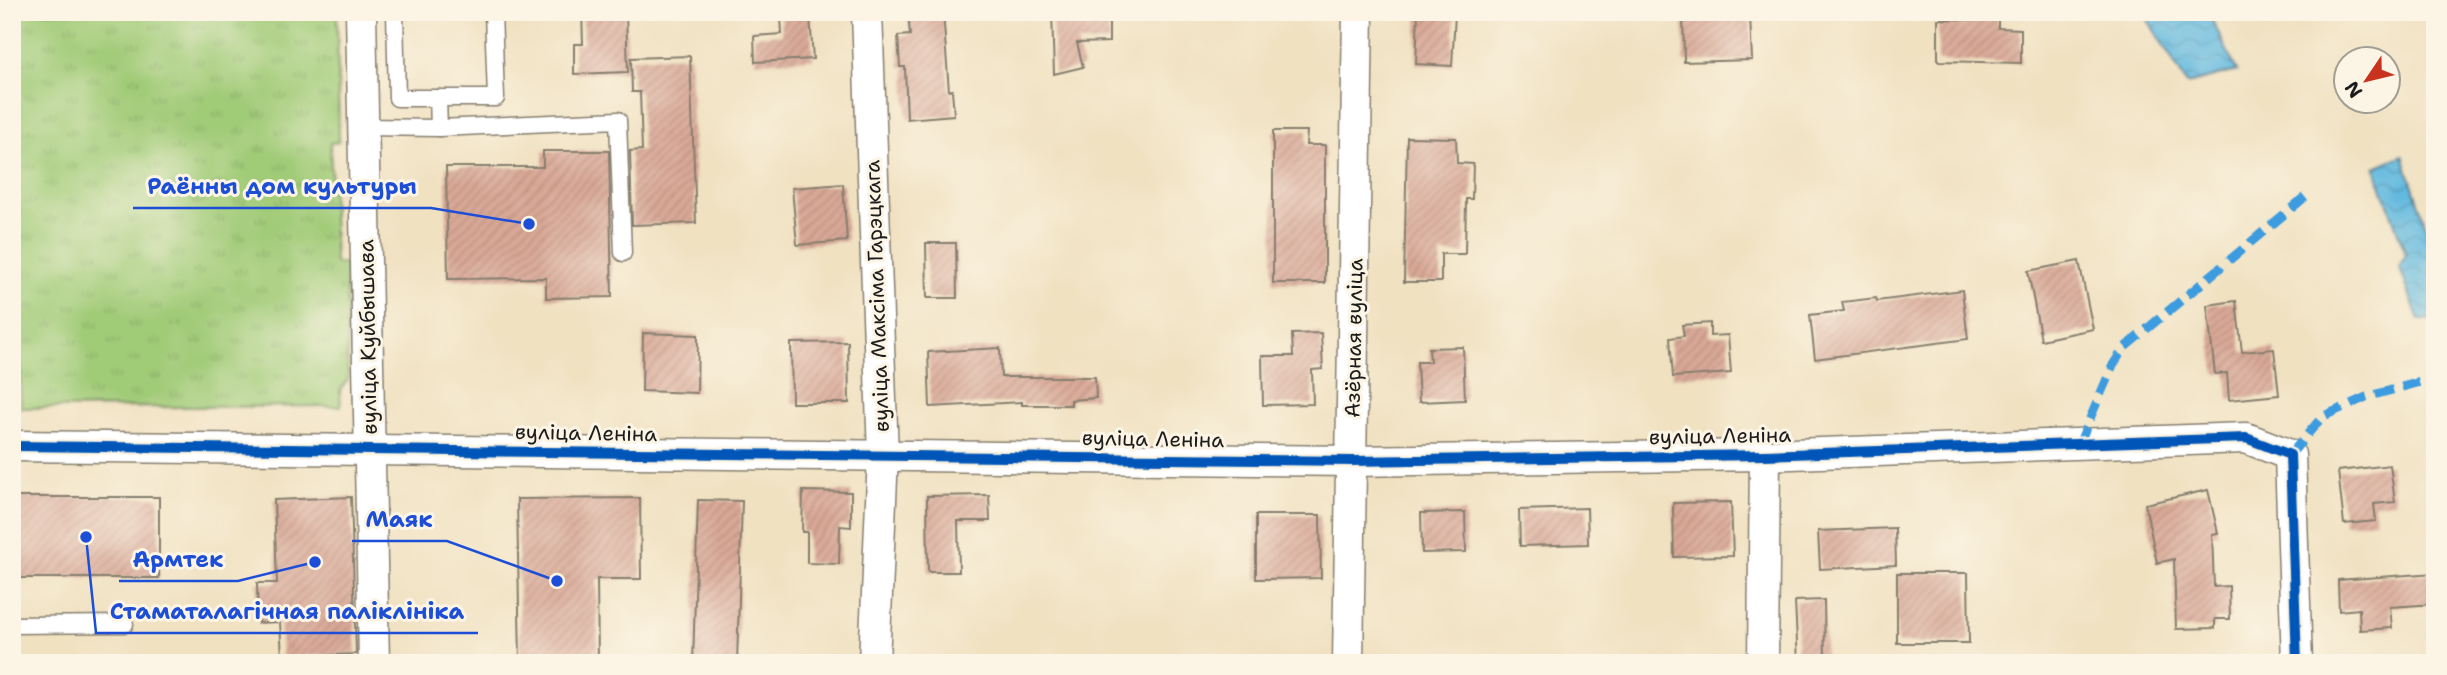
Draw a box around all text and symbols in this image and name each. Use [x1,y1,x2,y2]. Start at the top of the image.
north arrow [2332,46,2402,116]
text: N [2339,76,2368,103]
street label: вуліца Максіма Гарэцкага [858,159,896,433]
callout: Раённы дом культуры [133,164,431,208]
text: Раённы дом культуры [147,171,417,201]
street label: вуліца Куйбышава [352,239,384,435]
street label: Азёрная вуліца [1339,258,1369,418]
street label: вуліца Леніна [515,418,657,448]
street label: вуліца Леніна [1649,421,1791,451]
street label: вуліца Леніна [1082,424,1224,454]
callout: Маяк [352,497,447,541]
text: Маяк [365,504,433,534]
callout: Армтек [119,537,238,581]
text: Армтек [132,544,224,574]
callout: Стаматалагічная паліклініка [96,589,478,633]
text: Стаматалагічная паліклініка [110,596,465,626]

